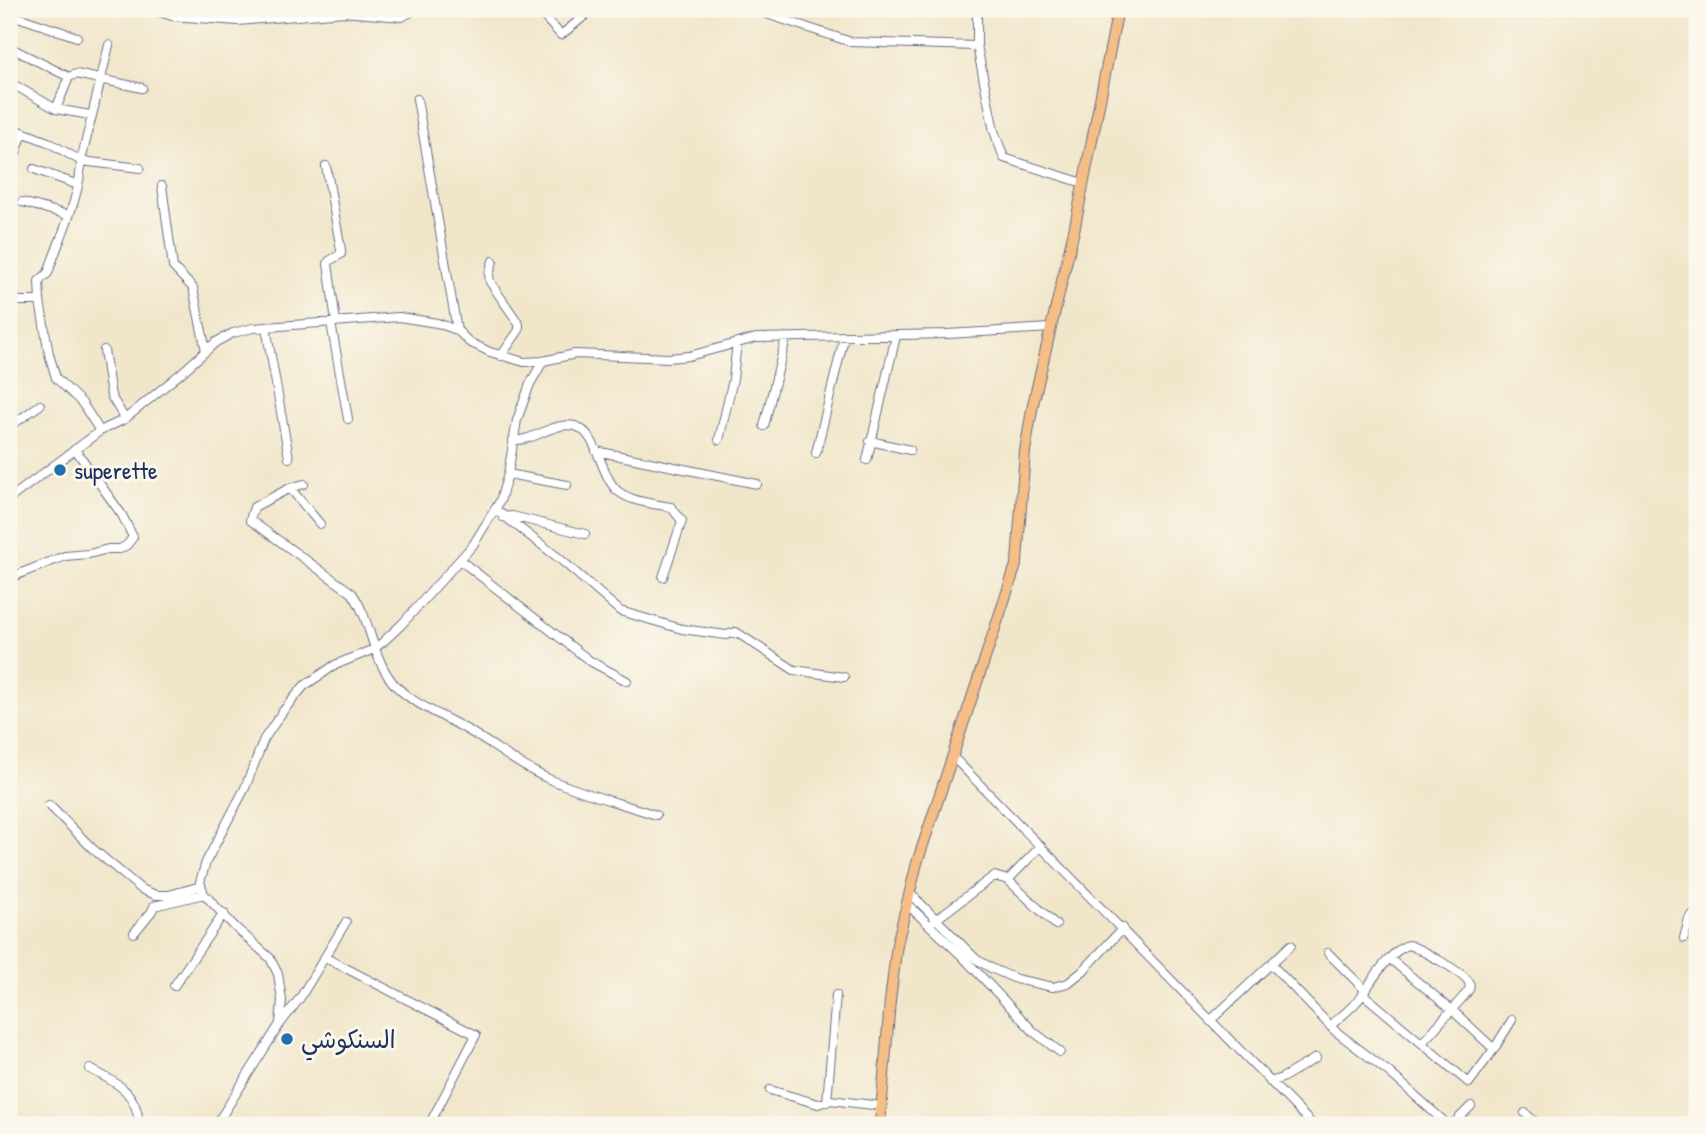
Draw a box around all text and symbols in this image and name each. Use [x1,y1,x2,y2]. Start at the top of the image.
place label: superette [74,454,158,486]
marker: superette [52,462,68,478]
place label: السنكوشي [301,1023,396,1061]
marker: السنكوشي [279,1031,295,1047]

